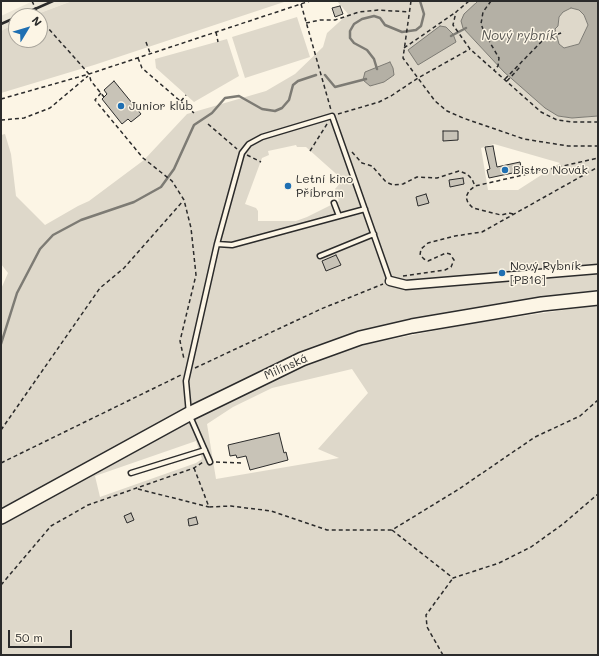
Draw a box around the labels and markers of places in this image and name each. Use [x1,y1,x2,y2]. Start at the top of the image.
place label: Junior klub [129,99,193,113]
marker: Junior klub [116,101,126,111]
place label: Bistro Novák [513,163,588,177]
marker: Bistro Novák [500,165,510,175]
place label: Letní kino Příbram [296,172,353,200]
marker: Letní kino Příbram [283,181,293,191]
place label: Nový Rybník [PB16] [510,259,581,287]
marker: Nový Rybník [PB16] [497,268,507,278]

